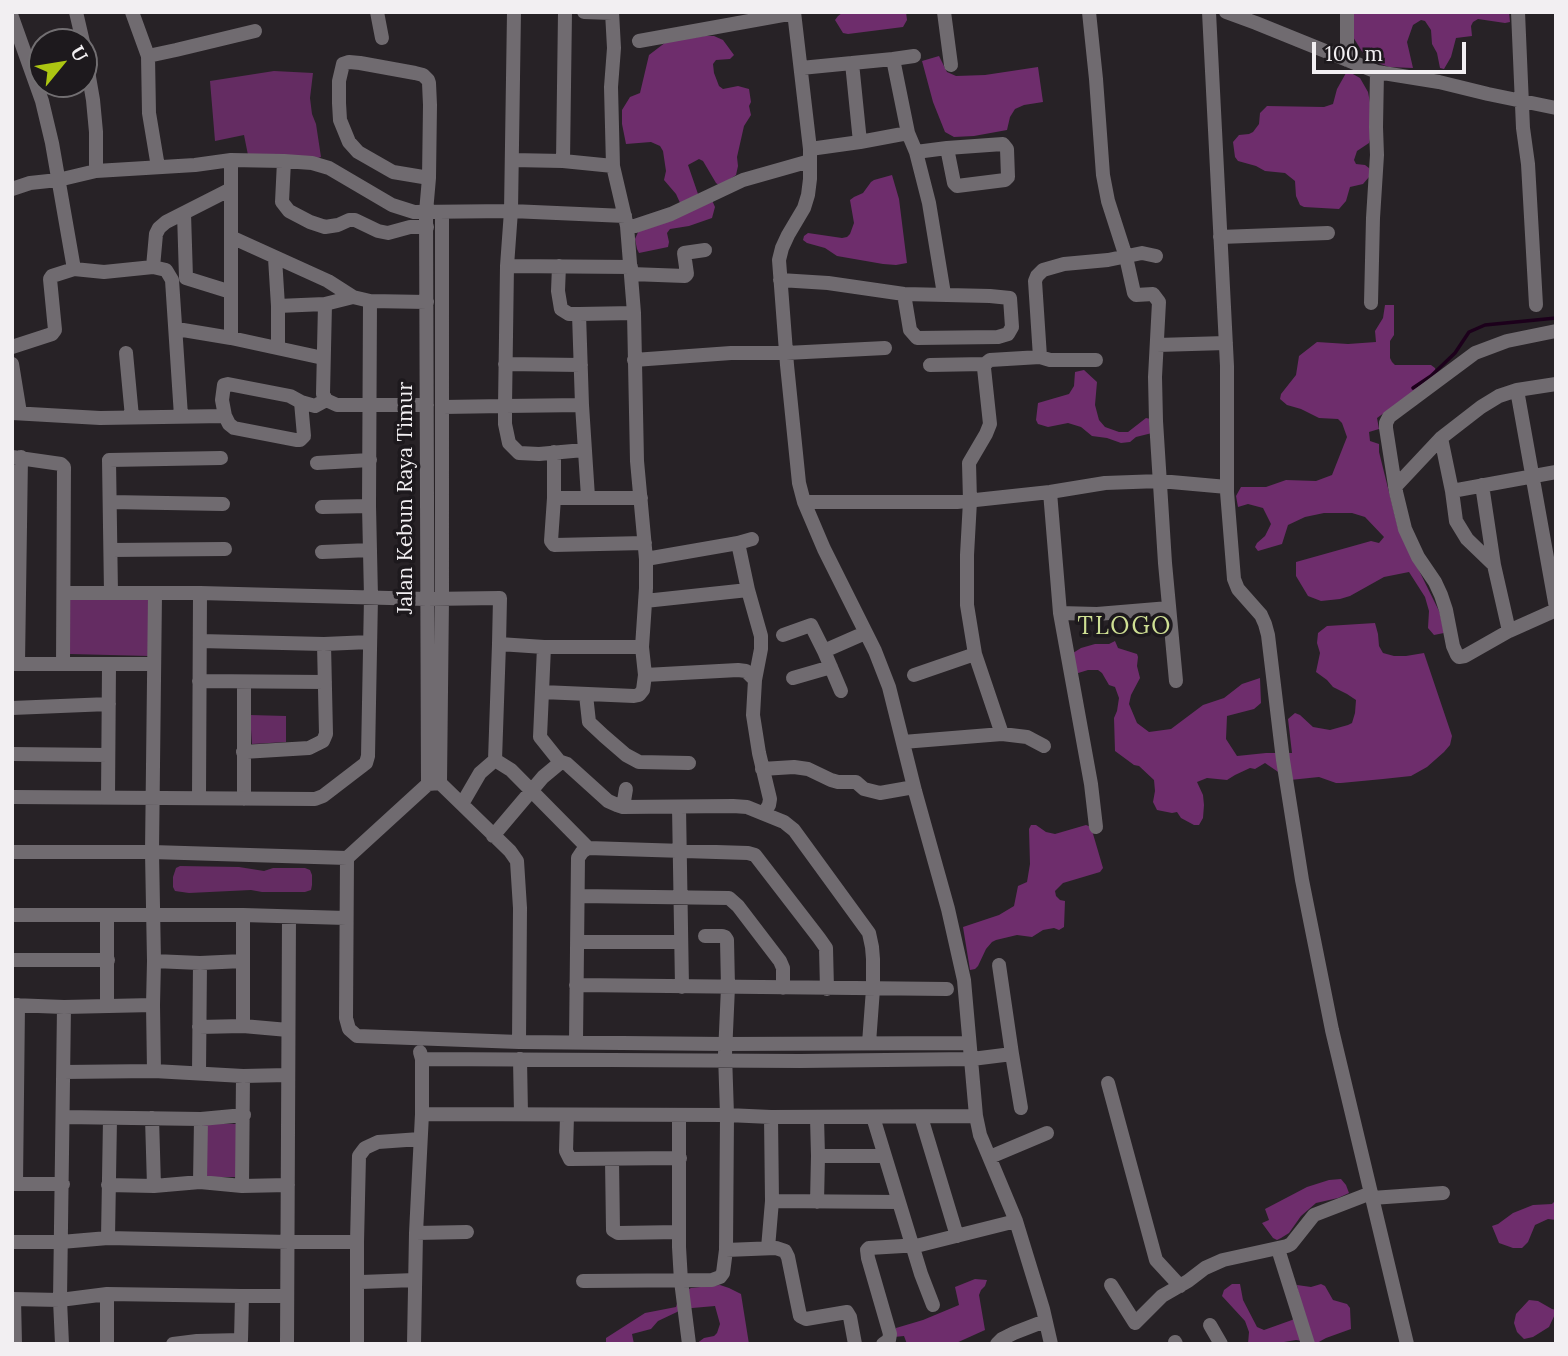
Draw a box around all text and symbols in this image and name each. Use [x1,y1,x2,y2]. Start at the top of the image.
north arrow [28,28,98,98]
scale bar [1316,28,1470,72]
text: 100 m [1325,40,1383,67]
text: U [65,41,93,66]
street label: Jalan Kebun Raya Timur [393,382,419,614]
district label: TLOGO [1078,613,1172,641]

